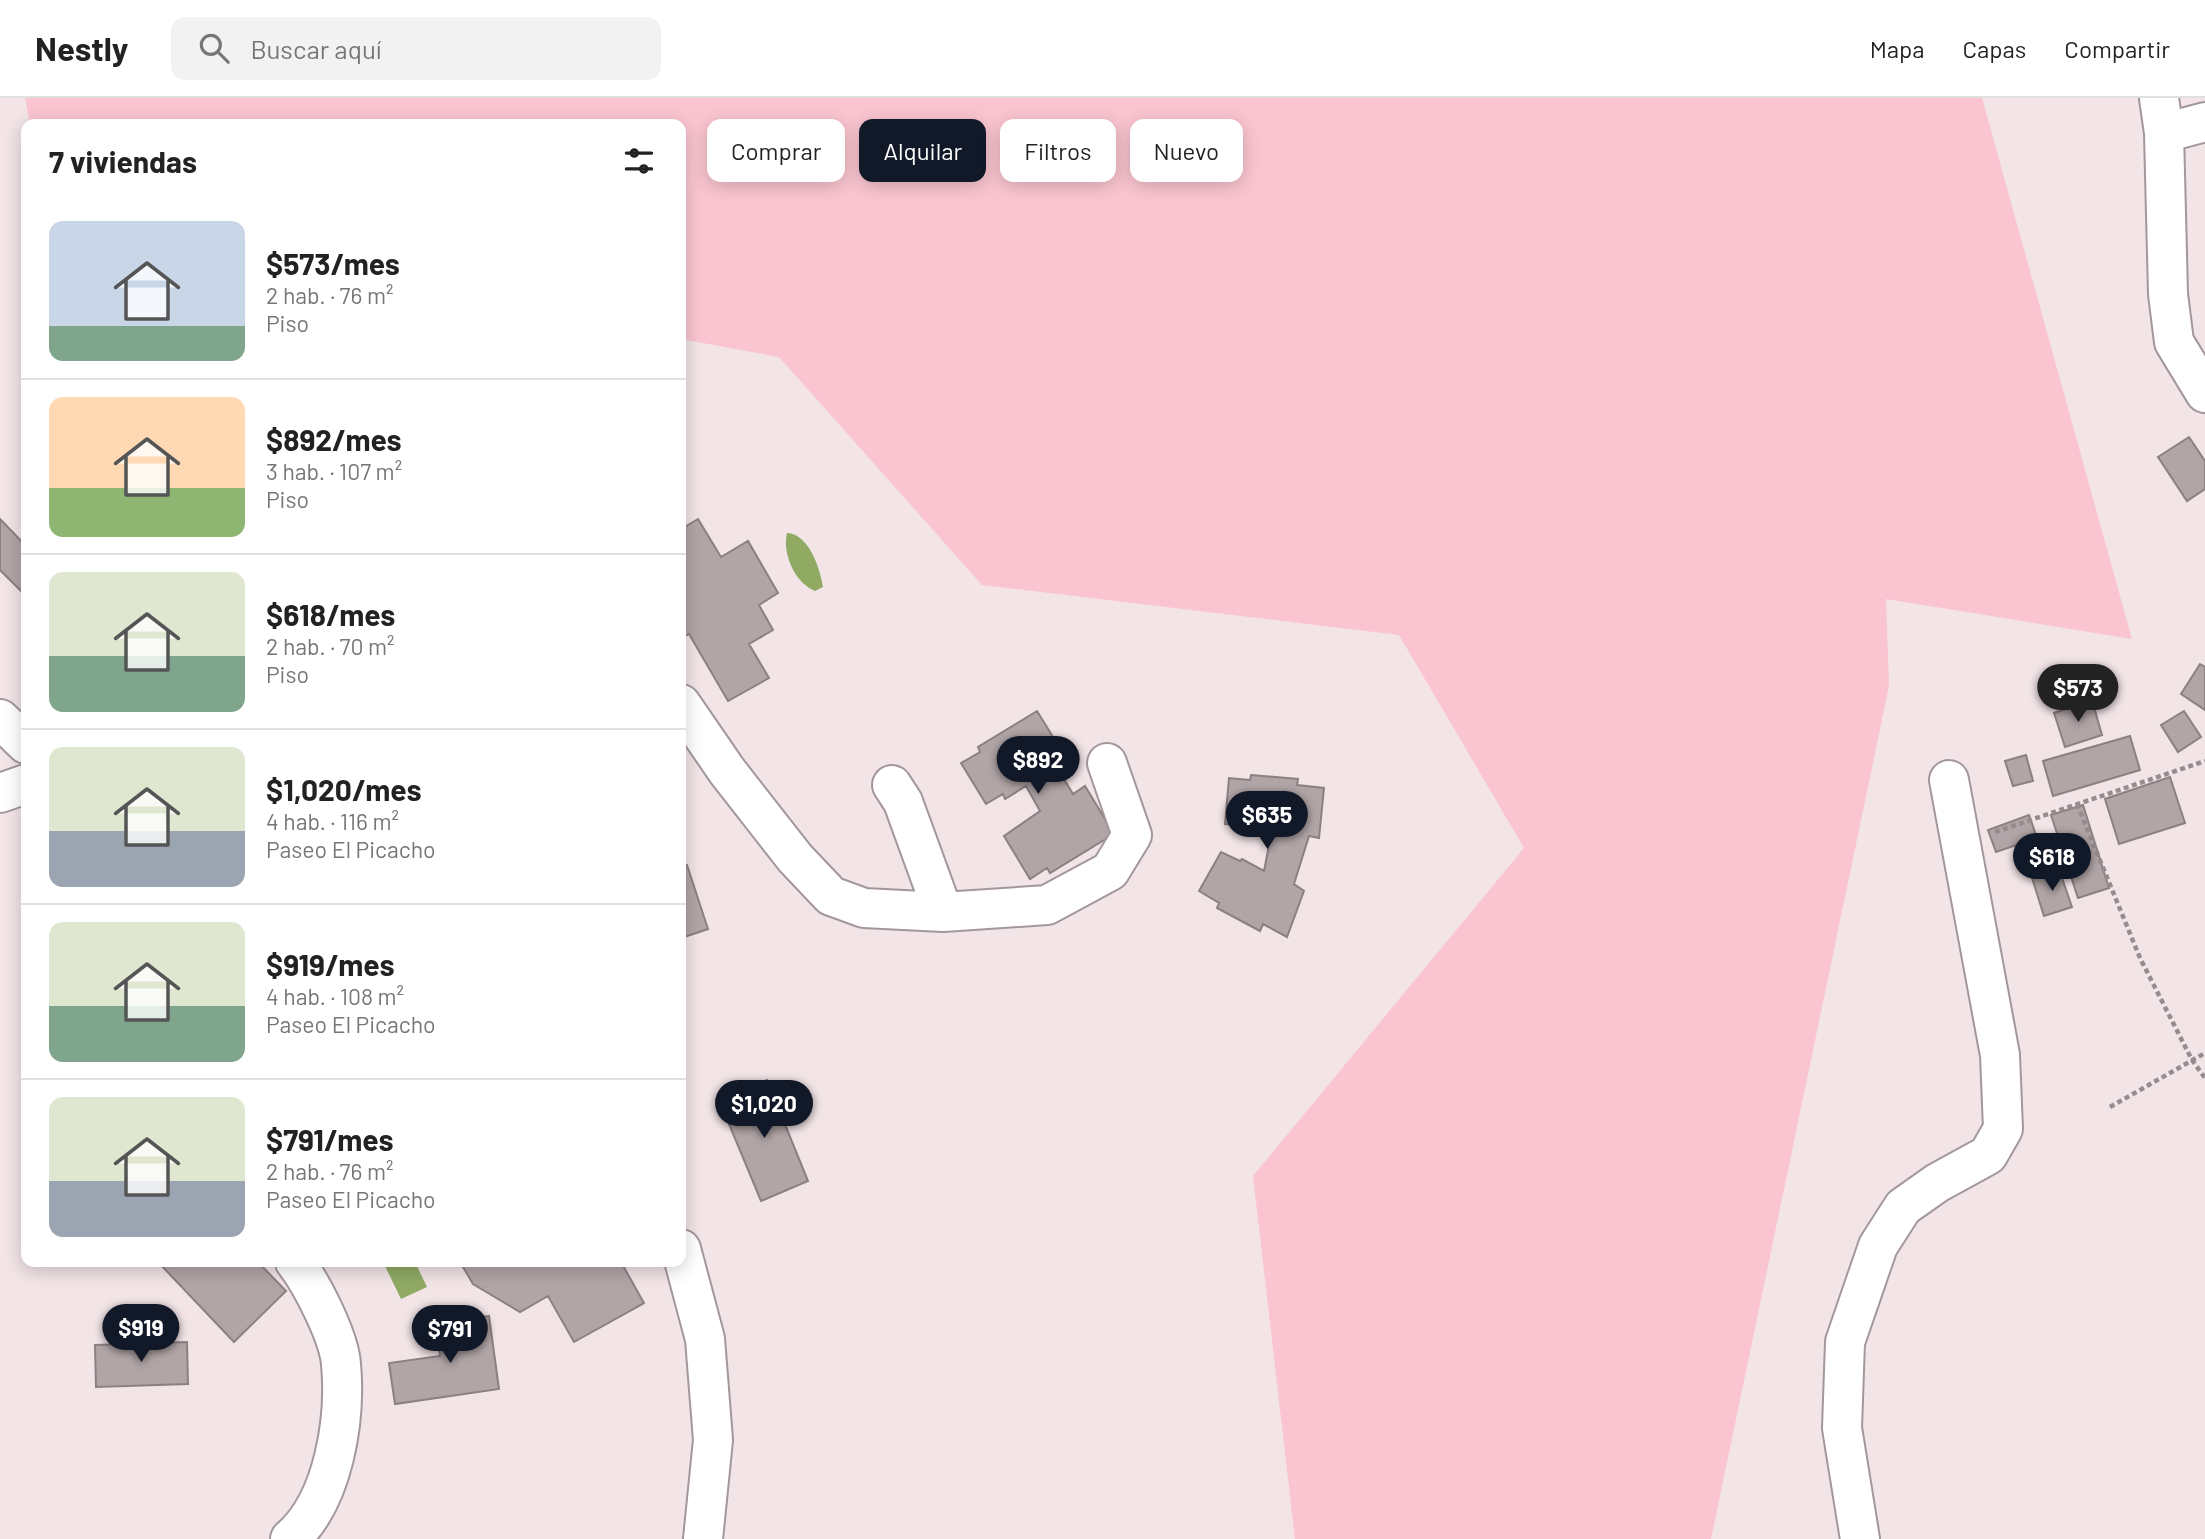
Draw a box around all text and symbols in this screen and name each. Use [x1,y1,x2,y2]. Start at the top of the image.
search box [171,17,661,80]
text: Nestly [35,28,129,68]
icon: search [195,29,233,67]
text: Buscar aquí [251,33,381,64]
text: Mapa [1870,34,1925,63]
text: Capas [1963,34,2026,63]
text: Compartir [2064,34,2170,63]
chip: Comprar [707,119,845,182]
chip: Alquilar [859,119,986,182]
chip: Filtros [1000,119,1116,182]
chip: Nuevo [1130,119,1243,182]
icon: filters [620,142,658,180]
text: 7 viviendas [49,143,197,179]
text: $573/mes [266,245,400,281]
icon: home [105,249,189,333]
text: 2 hab. · 76 m² [266,281,393,309]
text: Piso [266,309,309,337]
text: $892/mes [266,421,402,457]
icon: home [105,425,189,509]
text: 3 hab. · 107 m² [266,457,402,485]
text: Piso [266,485,309,513]
text: $618/mes [266,596,395,632]
icon: home [105,600,189,684]
text: 2 hab. · 70 m² [266,632,395,660]
text: Piso [266,660,309,688]
pin: $573 [2037,664,2119,724]
text: $573 [2053,673,2103,701]
pin: $892 [997,736,1079,796]
text: $892 [1013,745,1063,773]
text: $1,020/mes [266,771,421,807]
icon: home [105,775,189,859]
pin: $635 [1226,792,1308,851]
text: $635 [1242,800,1292,828]
text: 4 hab. · 116 m² [266,807,399,835]
pin: $618 [2011,834,2093,893]
text: Paseo El Picacho [266,835,436,863]
text: $618 [2029,842,2075,870]
text: $919/mes [266,946,395,982]
icon: home [105,950,189,1034]
text: 4 hab. · 108 m² [266,982,404,1010]
text: Paseo El Picacho [266,1010,436,1038]
pin: $1,020 [707,1080,821,1140]
text: $1,020 [731,1089,797,1117]
text: $791/mes [266,1121,394,1157]
icon: home [105,1125,189,1209]
text: 2 hab. · 76 m² [266,1157,393,1185]
text: Paseo El Picacho [266,1185,436,1213]
pin: $919 [100,1304,182,1364]
pin: $791 [409,1306,491,1365]
text: $919 [118,1313,164,1341]
text: $791 [428,1314,472,1342]

